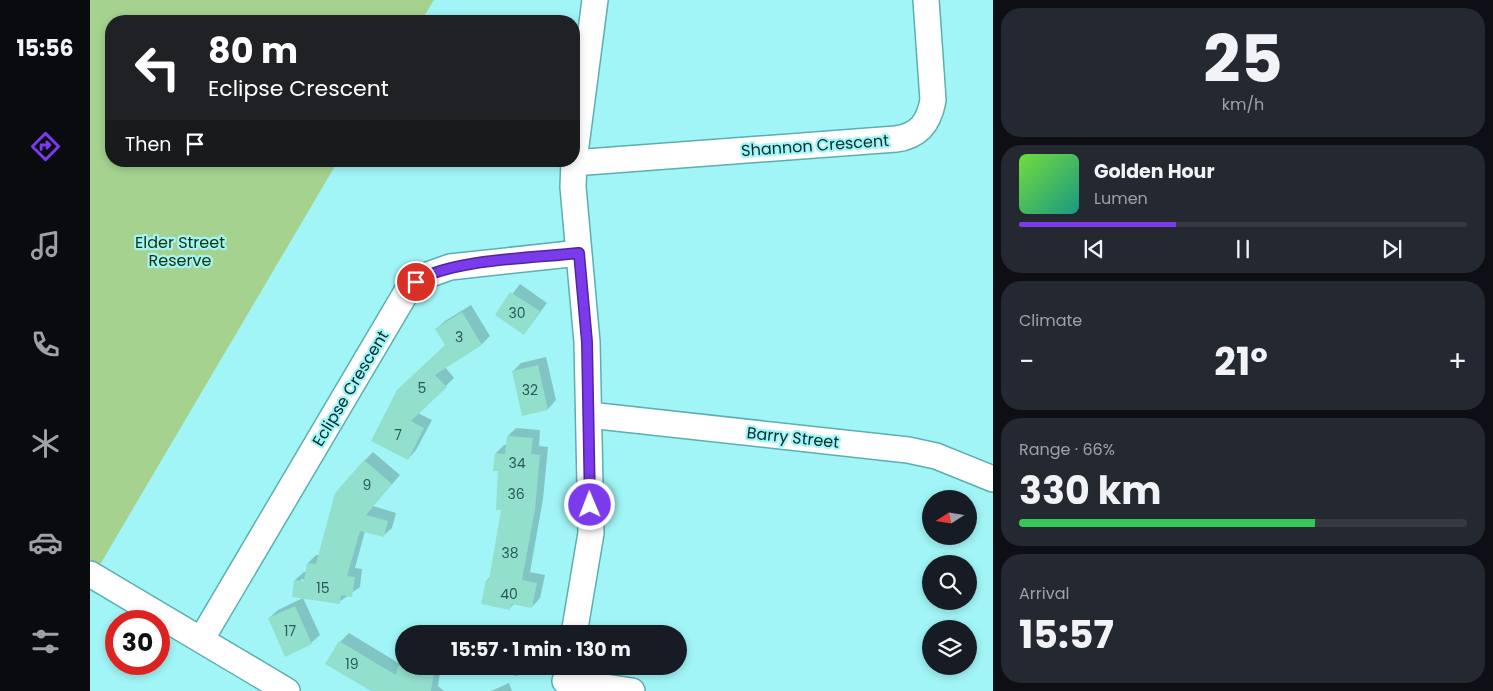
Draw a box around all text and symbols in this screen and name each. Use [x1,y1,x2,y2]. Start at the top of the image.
text: 25 [1203,14,1283,105]
text: 80 m [208,26,298,75]
text: 15:56 [16,33,74,64]
icon: left [125,35,190,100]
text: Eclipse Crescent [208,73,389,104]
text: km/h [1222,93,1264,116]
icon: directions [28,129,63,164]
street label: Shannon Crescent [740,129,890,162]
icon: arrive [181,130,209,158]
text: Then [125,131,171,158]
text: Golden Hour [1094,158,1215,185]
text: Lumen [1094,187,1148,210]
icon: music [28,228,63,263]
park label: Elder Street Reserve [135,231,225,272]
icon: previous [1080,235,1108,263]
icon: pause [1229,235,1257,263]
icon: next [1378,235,1406,263]
pin [395,261,437,303]
icon: arrive [402,268,430,296]
house number: 30 [508,303,526,323]
text: Climate [1019,309,1082,332]
street label: Eclipse Crescent [307,326,394,451]
icon: phone [28,327,63,362]
house number: 3 [455,327,463,347]
text: 21° [1214,335,1268,388]
text: − [1019,342,1034,381]
text: + [1448,342,1467,381]
house number: 5 [418,378,426,398]
house number: 32 [522,380,538,400]
street label: Barry Street [746,421,840,454]
house number: 7 [394,425,402,445]
icon: climate [28,426,63,461]
text: Range · 66% [1019,438,1115,461]
house number: 34 [508,453,526,473]
text: 330 km [1019,464,1162,517]
house number: 9 [363,475,371,495]
position arrow [563,478,615,530]
house number: 36 [507,484,525,504]
north arrow [922,490,978,545]
map controls [922,490,977,675]
icon: car [28,525,63,560]
house number: 38 [501,543,519,563]
button: search [922,555,977,610]
house number: 15 [316,578,330,598]
text: Arrival [1019,582,1069,605]
house number: 40 [500,584,518,604]
text: 15:57 [1019,608,1114,661]
speed limit sign: 30 [105,610,170,675]
button: layers [922,620,977,675]
house number: 17 [284,621,296,641]
icon: filters [28,624,63,659]
text: 15:57 · 1 min · 130 m [451,636,631,663]
house number: 19 [345,654,359,674]

